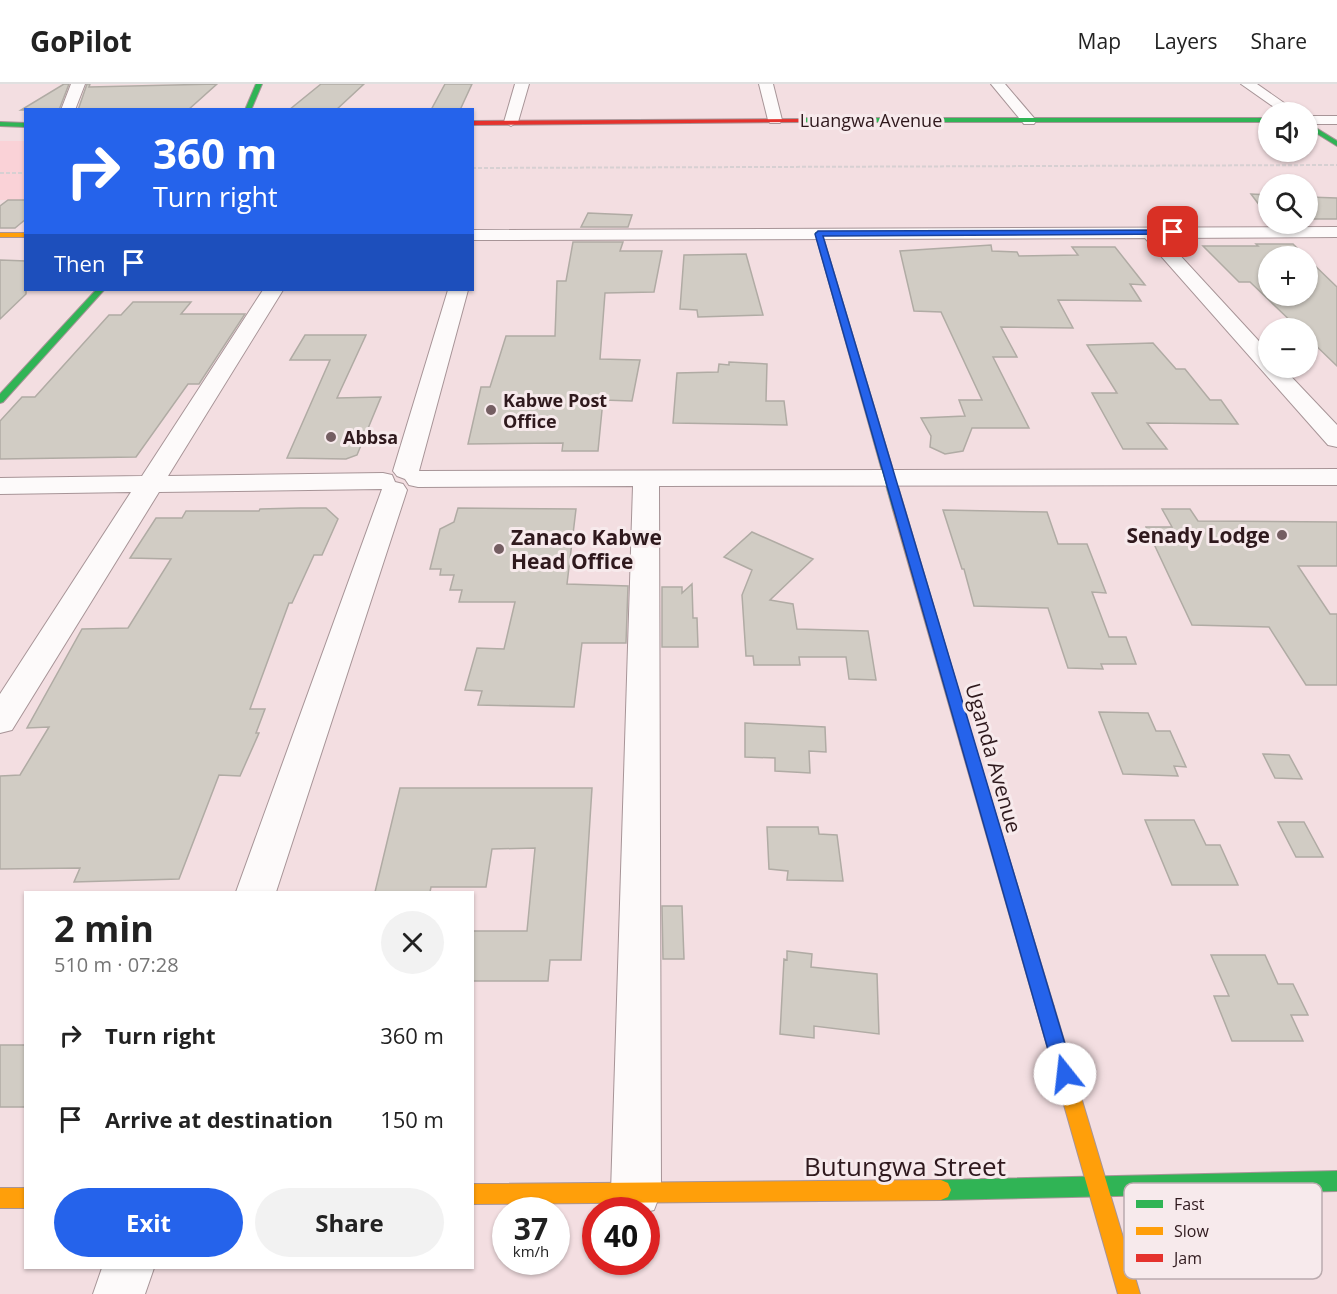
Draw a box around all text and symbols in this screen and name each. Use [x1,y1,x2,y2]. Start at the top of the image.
text: GoPilot [30,22,132,60]
text: Map [1078,27,1121,55]
text: Layers [1154,27,1218,55]
text: Share [1251,27,1307,55]
map controls [1258,102,1318,378]
button: sound [1258,102,1318,162]
street label: Luangwa Avenue [800,108,942,132]
text: 360 m [153,124,277,181]
icon: right [54,132,132,210]
button: search [1258,174,1318,234]
text: Turn right [153,178,278,215]
pin [1147,206,1198,257]
icon: arrive [1156,215,1189,248]
icon: arrive [117,246,150,279]
button: + [1258,246,1318,306]
text: Then [54,248,105,278]
button: − [1258,318,1318,378]
place label: Kabwe Post Office [503,388,607,433]
marker: Kabwe Post Office [484,403,498,417]
place label: Abbsa [343,425,398,449]
marker: Abbsa [324,430,338,444]
place label: Senady Lodge [1126,521,1270,549]
place label: Zanaco Kabwe Head Office [511,523,662,575]
marker: Senady Lodge [1275,528,1289,542]
marker: Zanaco Kabwe Head Office [492,542,506,556]
street label: Uganda Avenue [959,680,1029,836]
text: 2 min [54,904,154,953]
button: close [381,911,444,974]
text: 510 m · 07:28 [54,951,179,978]
icon: right [54,1019,87,1052]
text: Turn right [105,1020,216,1050]
text: 360 m [380,1020,444,1050]
position arrow [1033,1042,1097,1106]
icon: arrive [54,1103,87,1136]
text: Arrive at destination [105,1104,333,1134]
text: 150 m [380,1104,444,1134]
street label: Butungwa Street [804,1148,1006,1184]
legend [1124,1183,1322,1279]
button: Exit [54,1188,243,1257]
button: Share [255,1188,444,1257]
text: Fast [1174,1193,1205,1215]
speed limit sign: 40 [582,1197,660,1275]
text: 37 [514,1208,548,1249]
text: Slow [1174,1220,1209,1242]
text: km/h [513,1241,549,1261]
text: Jam [1172,1247,1202,1269]

